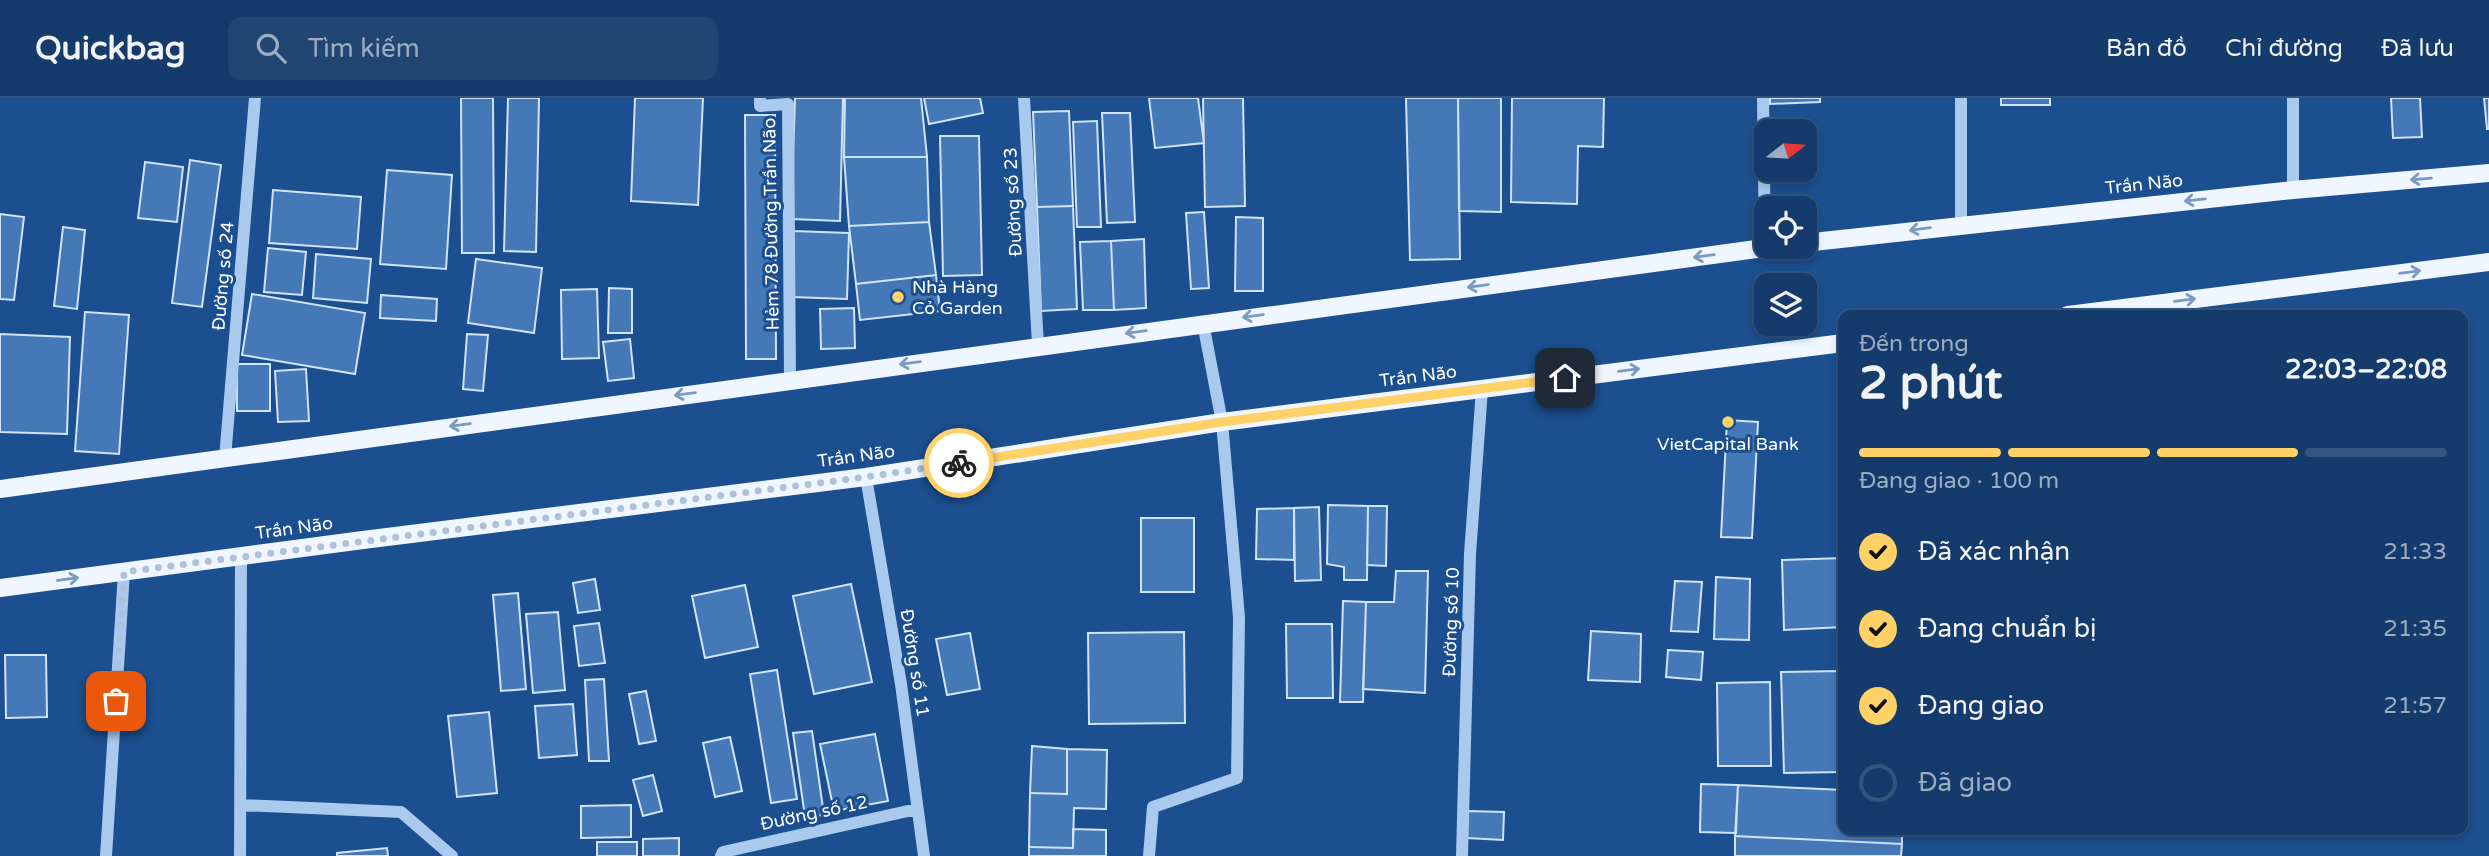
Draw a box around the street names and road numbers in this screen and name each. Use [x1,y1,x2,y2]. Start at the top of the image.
street label: Hẻm 78 Đường Trần Não [758,117,784,330]
street label: Đường số 23 [999,147,1027,257]
street label: Trần Não [2104,169,2184,199]
street label: Đường số 24 [207,221,239,331]
street label: Trần Não [1378,360,1458,392]
street label: Trần Não [816,440,896,472]
street label: Trần Não [254,512,334,544]
street label: Đường số 10 [1438,567,1464,677]
street label: Đường số 11 [896,607,934,719]
street label: Đường số 12 [758,791,870,835]

